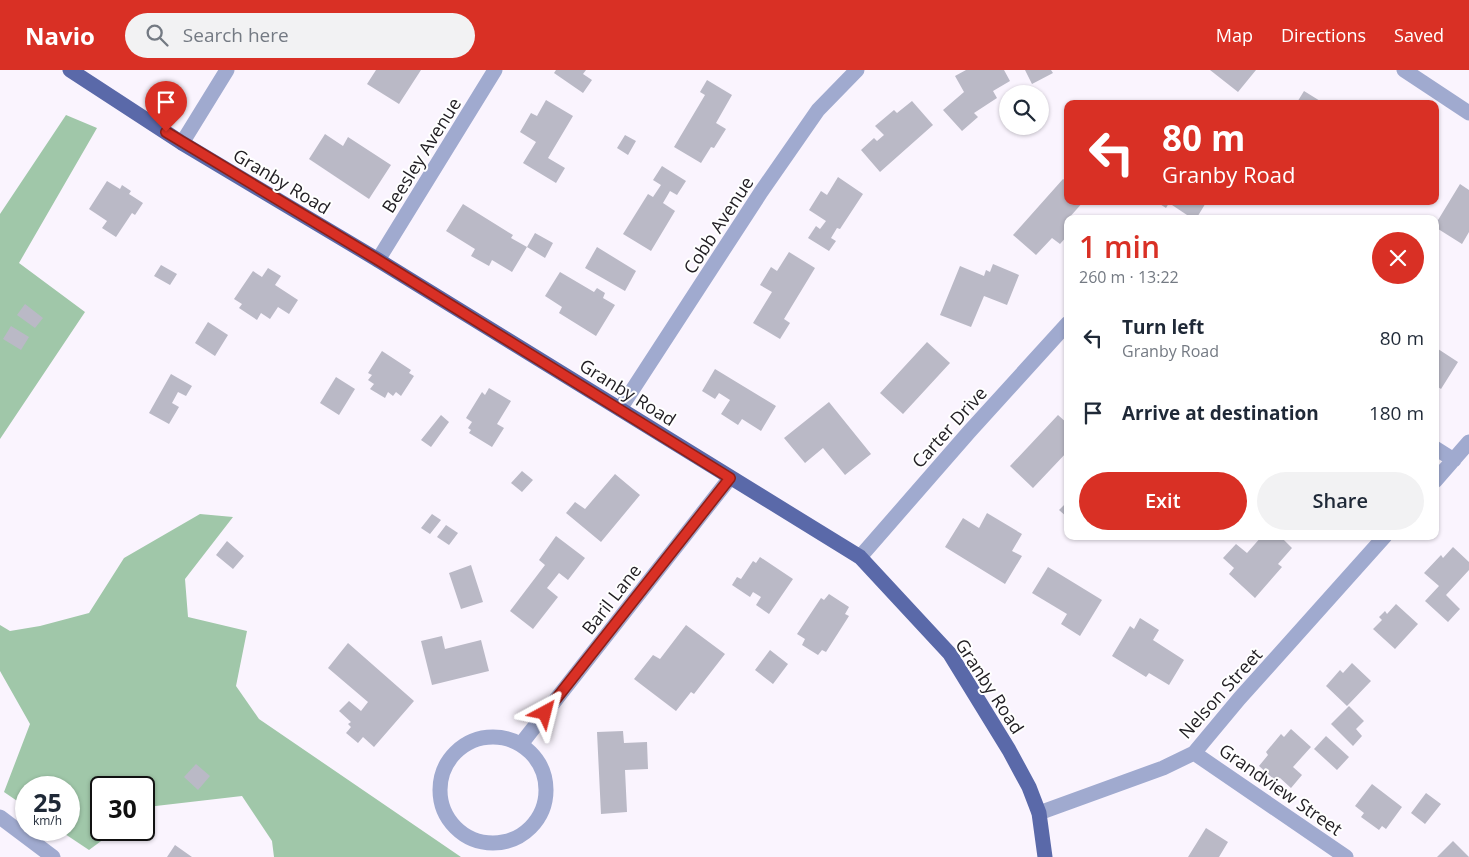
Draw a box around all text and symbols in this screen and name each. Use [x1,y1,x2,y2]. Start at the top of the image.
search box [125,13,475,58]
text: Navio [25,19,95,52]
icon: search [143,21,171,49]
text: Search here [183,22,289,48]
text: Map [1216,23,1253,47]
text: Directions [1281,23,1366,47]
text: Saved [1394,23,1444,47]
pin [145,81,187,132]
map controls [999,85,1049,135]
button: search [999,85,1049,135]
icon: arrive [152,88,180,116]
street label: Beesley Avenue [376,93,466,217]
text: 80 m [1162,114,1245,161]
icon: left [1079,120,1144,185]
street label: Granby Road [229,143,335,219]
text: Granby Road [1162,159,1295,189]
street label: Cobb Avenue [678,172,758,278]
text: 1 min [1079,226,1160,267]
button: close [1372,232,1424,284]
text: 260 m · 13:22 [1079,266,1179,288]
text: Turn left [1122,314,1204,340]
icon: left [1079,324,1107,352]
text: 80 m [1380,325,1424,351]
text: Granby Road [1122,340,1219,362]
street label: Granby Road [575,353,681,431]
street label: Carter Drive [906,381,992,473]
icon: arrive [1079,399,1107,427]
text: Arrive at destination [1122,400,1319,426]
text: 180 m [1369,400,1424,426]
button: Exit [1079,472,1247,530]
button: Share [1257,472,1424,530]
street label: Baril Lane [576,559,646,639]
street label: Granby Road [950,634,1030,738]
street label: Nelson Street [1173,643,1267,743]
position arrow [518,686,570,738]
street label: Grandview Street [1215,738,1347,840]
speed limit sign: 30 [90,776,155,841]
text: 25 [33,785,62,819]
text: km/h [33,812,62,829]

